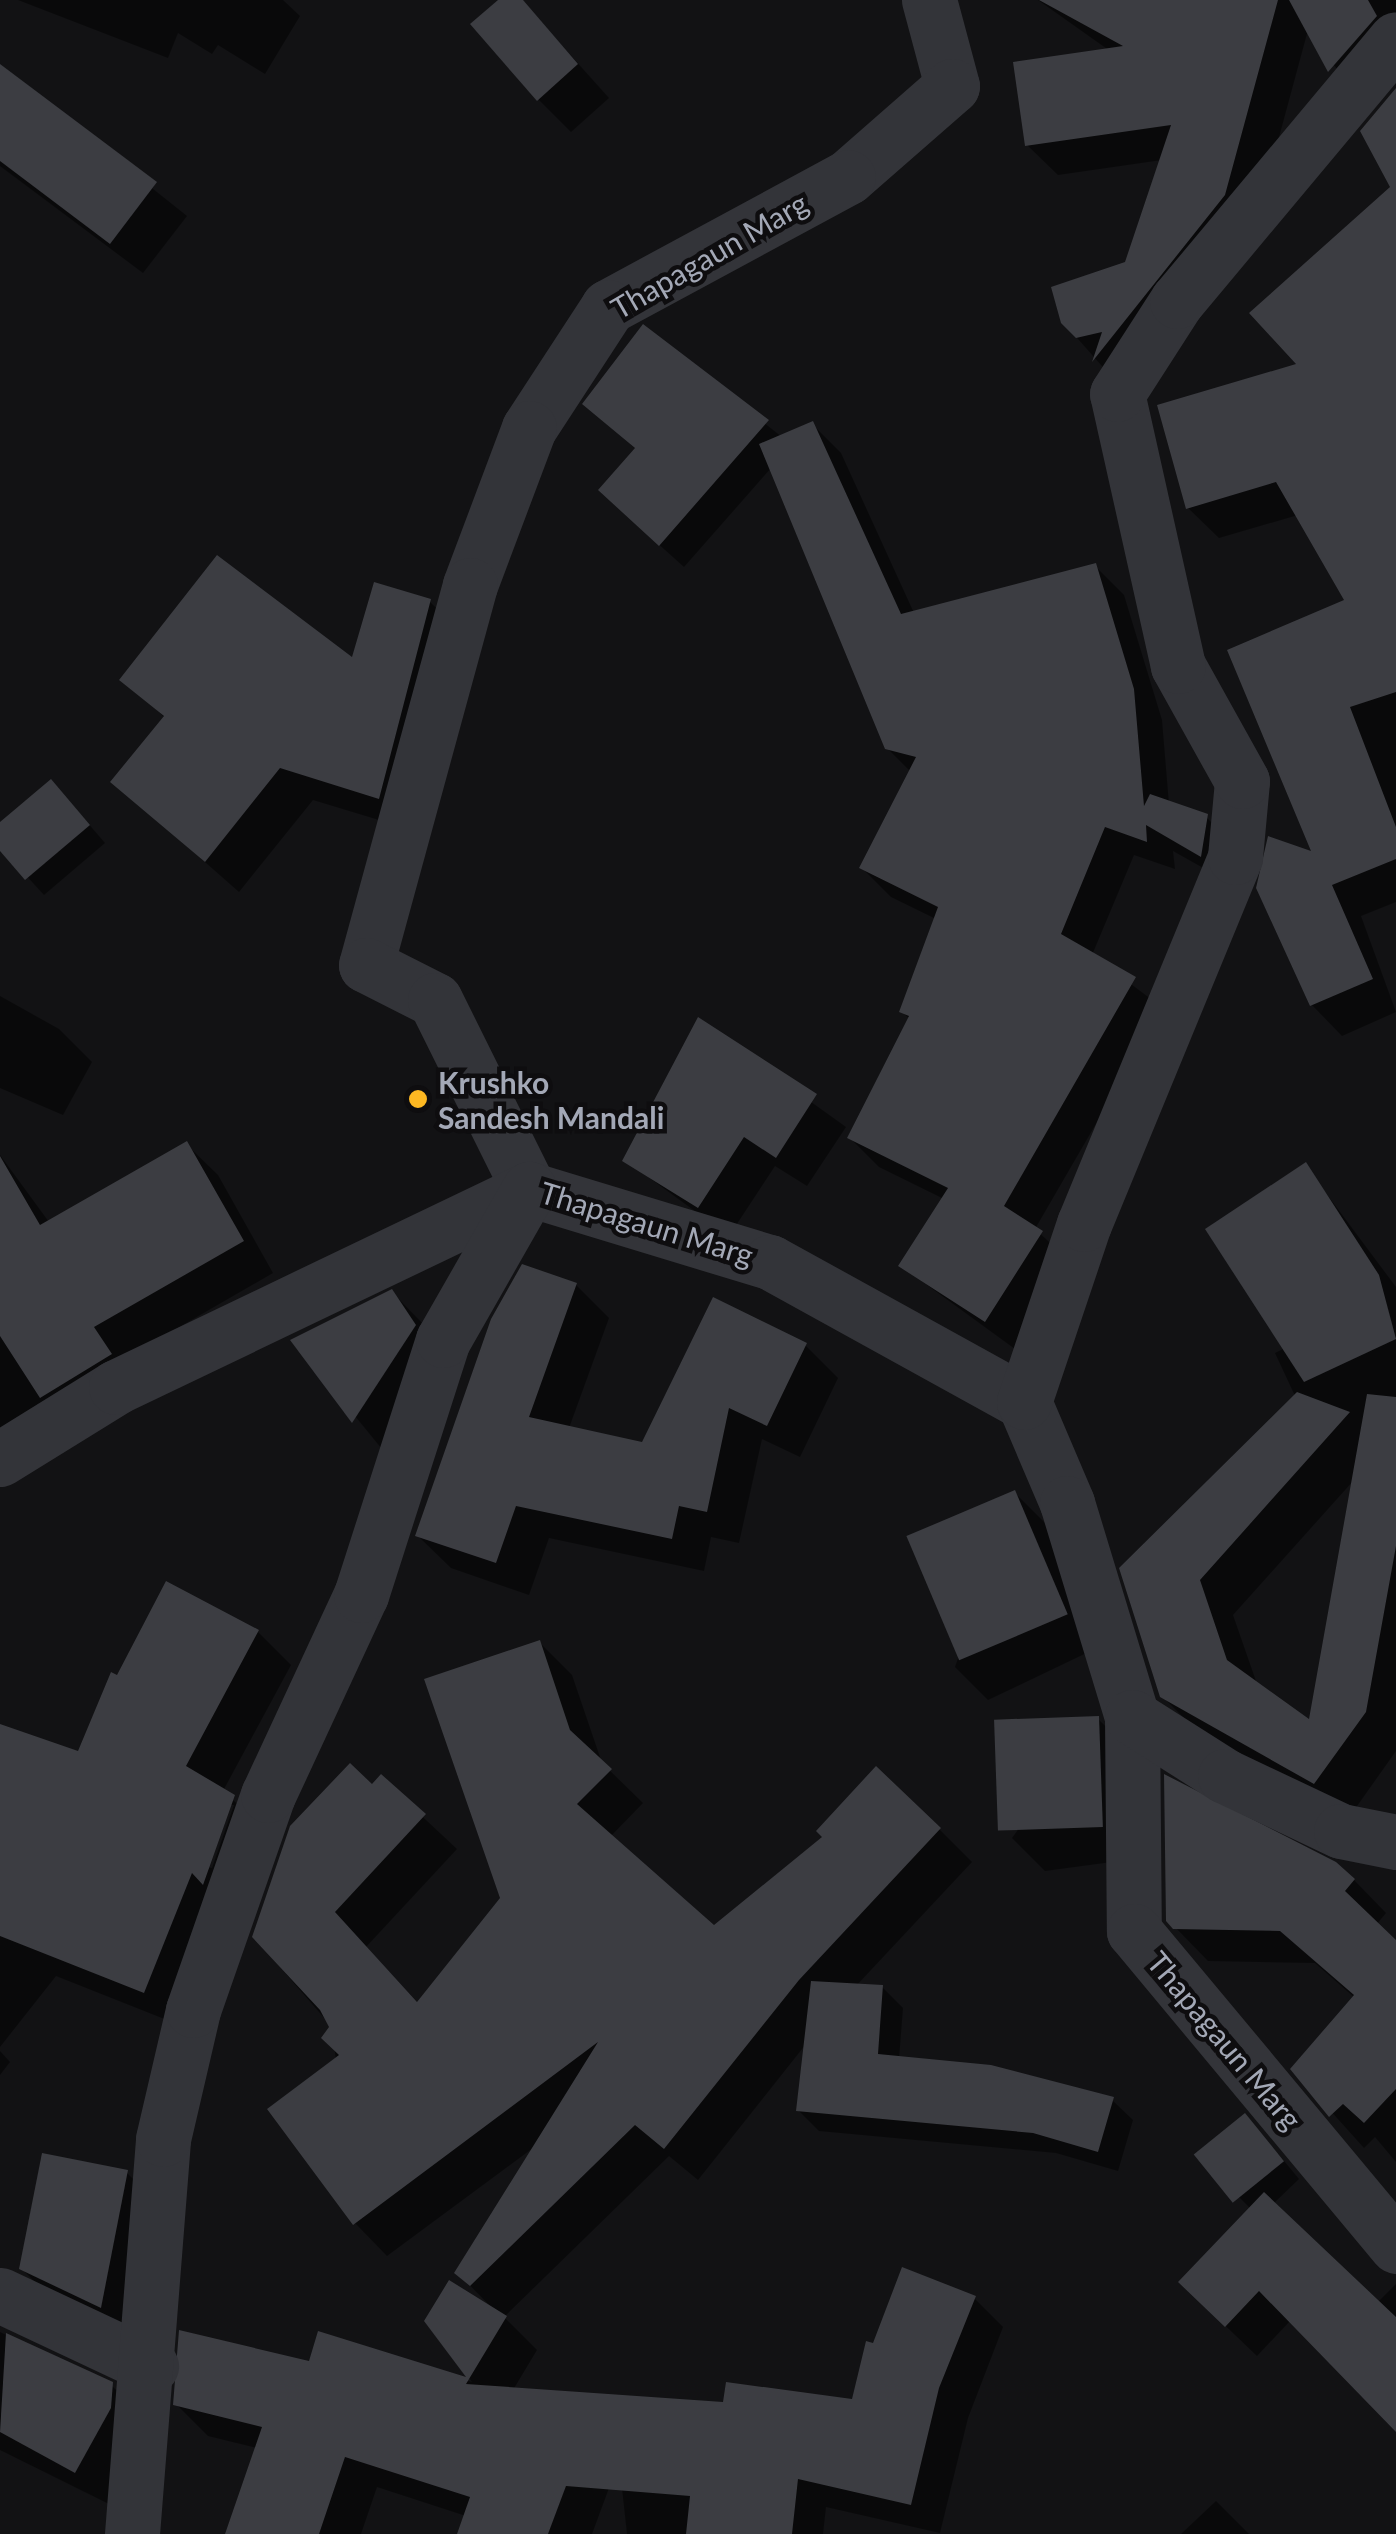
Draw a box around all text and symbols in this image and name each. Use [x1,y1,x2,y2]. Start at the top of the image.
street label: Thapagaun Marg [604,184,814,326]
place label: Krushko Sandesh Mandali [438,1064,664,1134]
marker: Krushko Sandesh Mandali [407,1088,429,1110]
street label: Thapagaun Marg [536,1173,758,1273]
street label: Thapagaun Marg [1140,1944,1310,2136]

